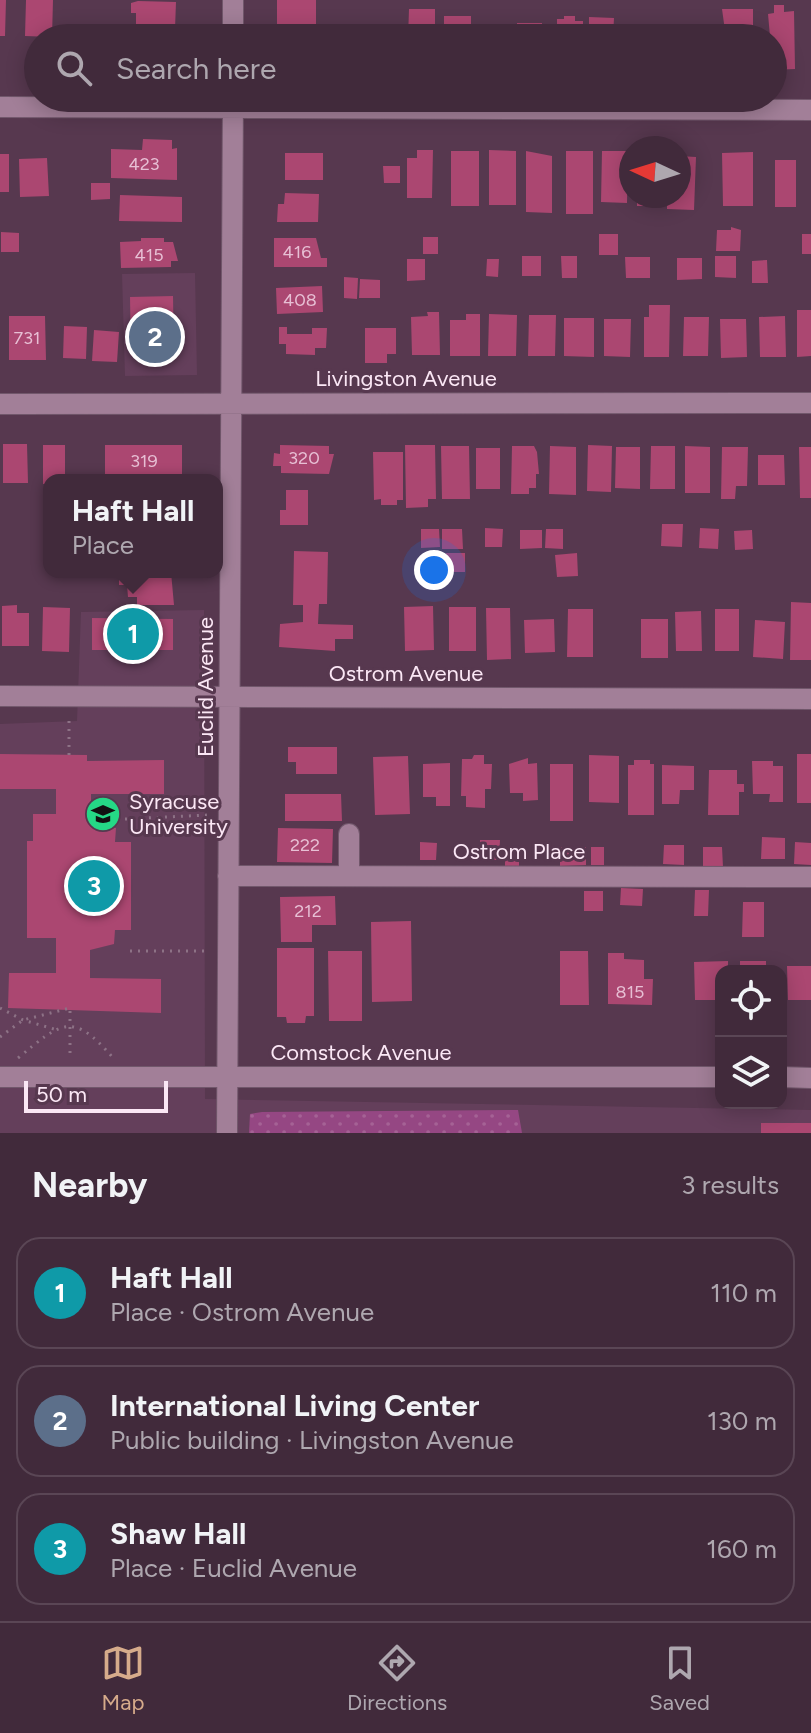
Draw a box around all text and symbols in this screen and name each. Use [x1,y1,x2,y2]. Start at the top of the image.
search box [24,24,787,112]
icon: search [52,46,96,90]
text: Search here [116,50,276,87]
north arrow [619,136,691,208]
house number: 423 [128,153,160,175]
house number: 416 [283,241,311,263]
house number: 415 [135,244,163,266]
house number: 408 [283,289,317,311]
pin: 2 [129,307,181,367]
house number: 731 [14,327,40,349]
street label: Livingston Avenue [315,365,497,392]
house number: 320 [288,447,320,469]
house number: 319 [130,450,158,472]
popup [43,474,223,578]
text: Haft Hall [72,492,194,529]
text: Place [72,529,134,561]
your location [414,550,454,590]
pin: 1 [107,604,159,664]
street label: Euclid Avenue [192,617,219,757]
street label: Ostrom Avenue [329,660,483,687]
place label: Syracuse University [129,788,228,840]
school or university icon: Syracuse University [84,795,122,833]
house number: 222 [290,834,320,856]
street label: Ostrom Place [453,838,585,865]
pin: 3 [68,856,120,916]
house number: 212 [294,900,322,922]
map controls [715,965,787,1109]
button: locate [715,965,787,1037]
house number: 815 [616,981,644,1003]
button: layers [715,1037,787,1109]
street label: Comstock Avenue [270,1039,452,1066]
scale bar [24,1077,168,1113]
text: 50 m [36,1081,87,1108]
text: Nearby [32,1165,147,1206]
text: 3 results [681,1169,779,1201]
text: Haft Hall [110,1259,233,1296]
text: 1 [55,1277,65,1309]
text: 110 m [710,1277,777,1309]
text: Place · Ostrom Avenue [110,1296,374,1328]
text: International Living Center [110,1387,479,1424]
text: 2 [52,1405,68,1437]
text: 130 m [707,1405,777,1437]
text: Public building · Livingston Avenue [110,1424,514,1456]
text: Shaw Hall [110,1515,246,1552]
text: 3 [53,1533,67,1565]
text: 160 m [706,1533,777,1565]
text: Place · Euclid Avenue [110,1552,357,1584]
tab: Map [101,1641,145,1716]
tab: Directions [347,1641,447,1716]
tab: Saved [649,1641,710,1716]

